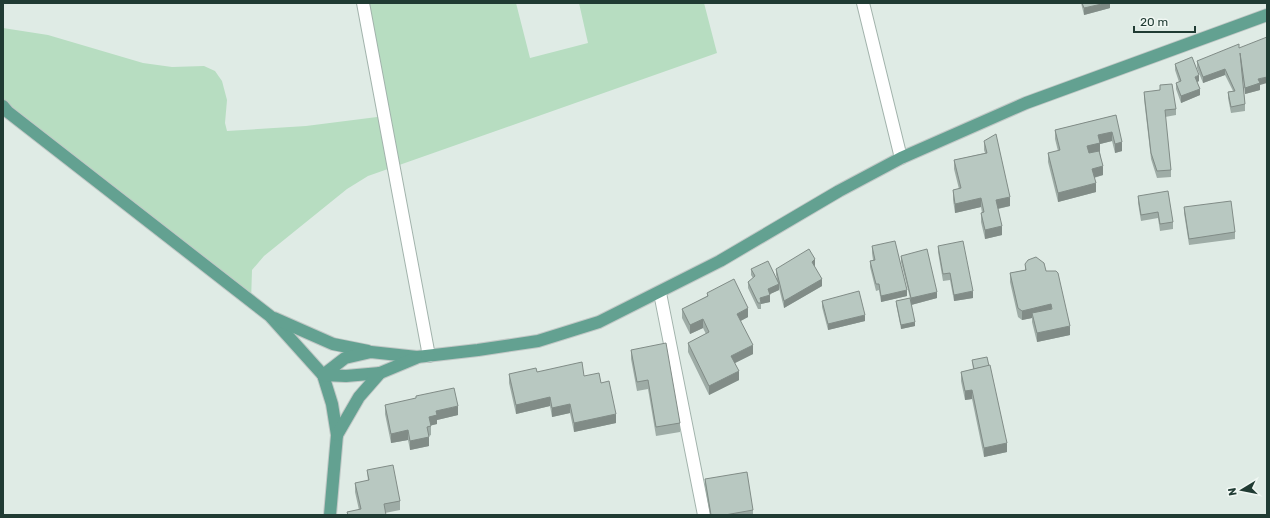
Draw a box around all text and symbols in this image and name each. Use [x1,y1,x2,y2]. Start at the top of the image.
scale bar [1134,8,1195,34]
text: 20 m [1140,15,1168,29]
north arrow [1222,470,1262,510]
text: N [1226,487,1240,497]

